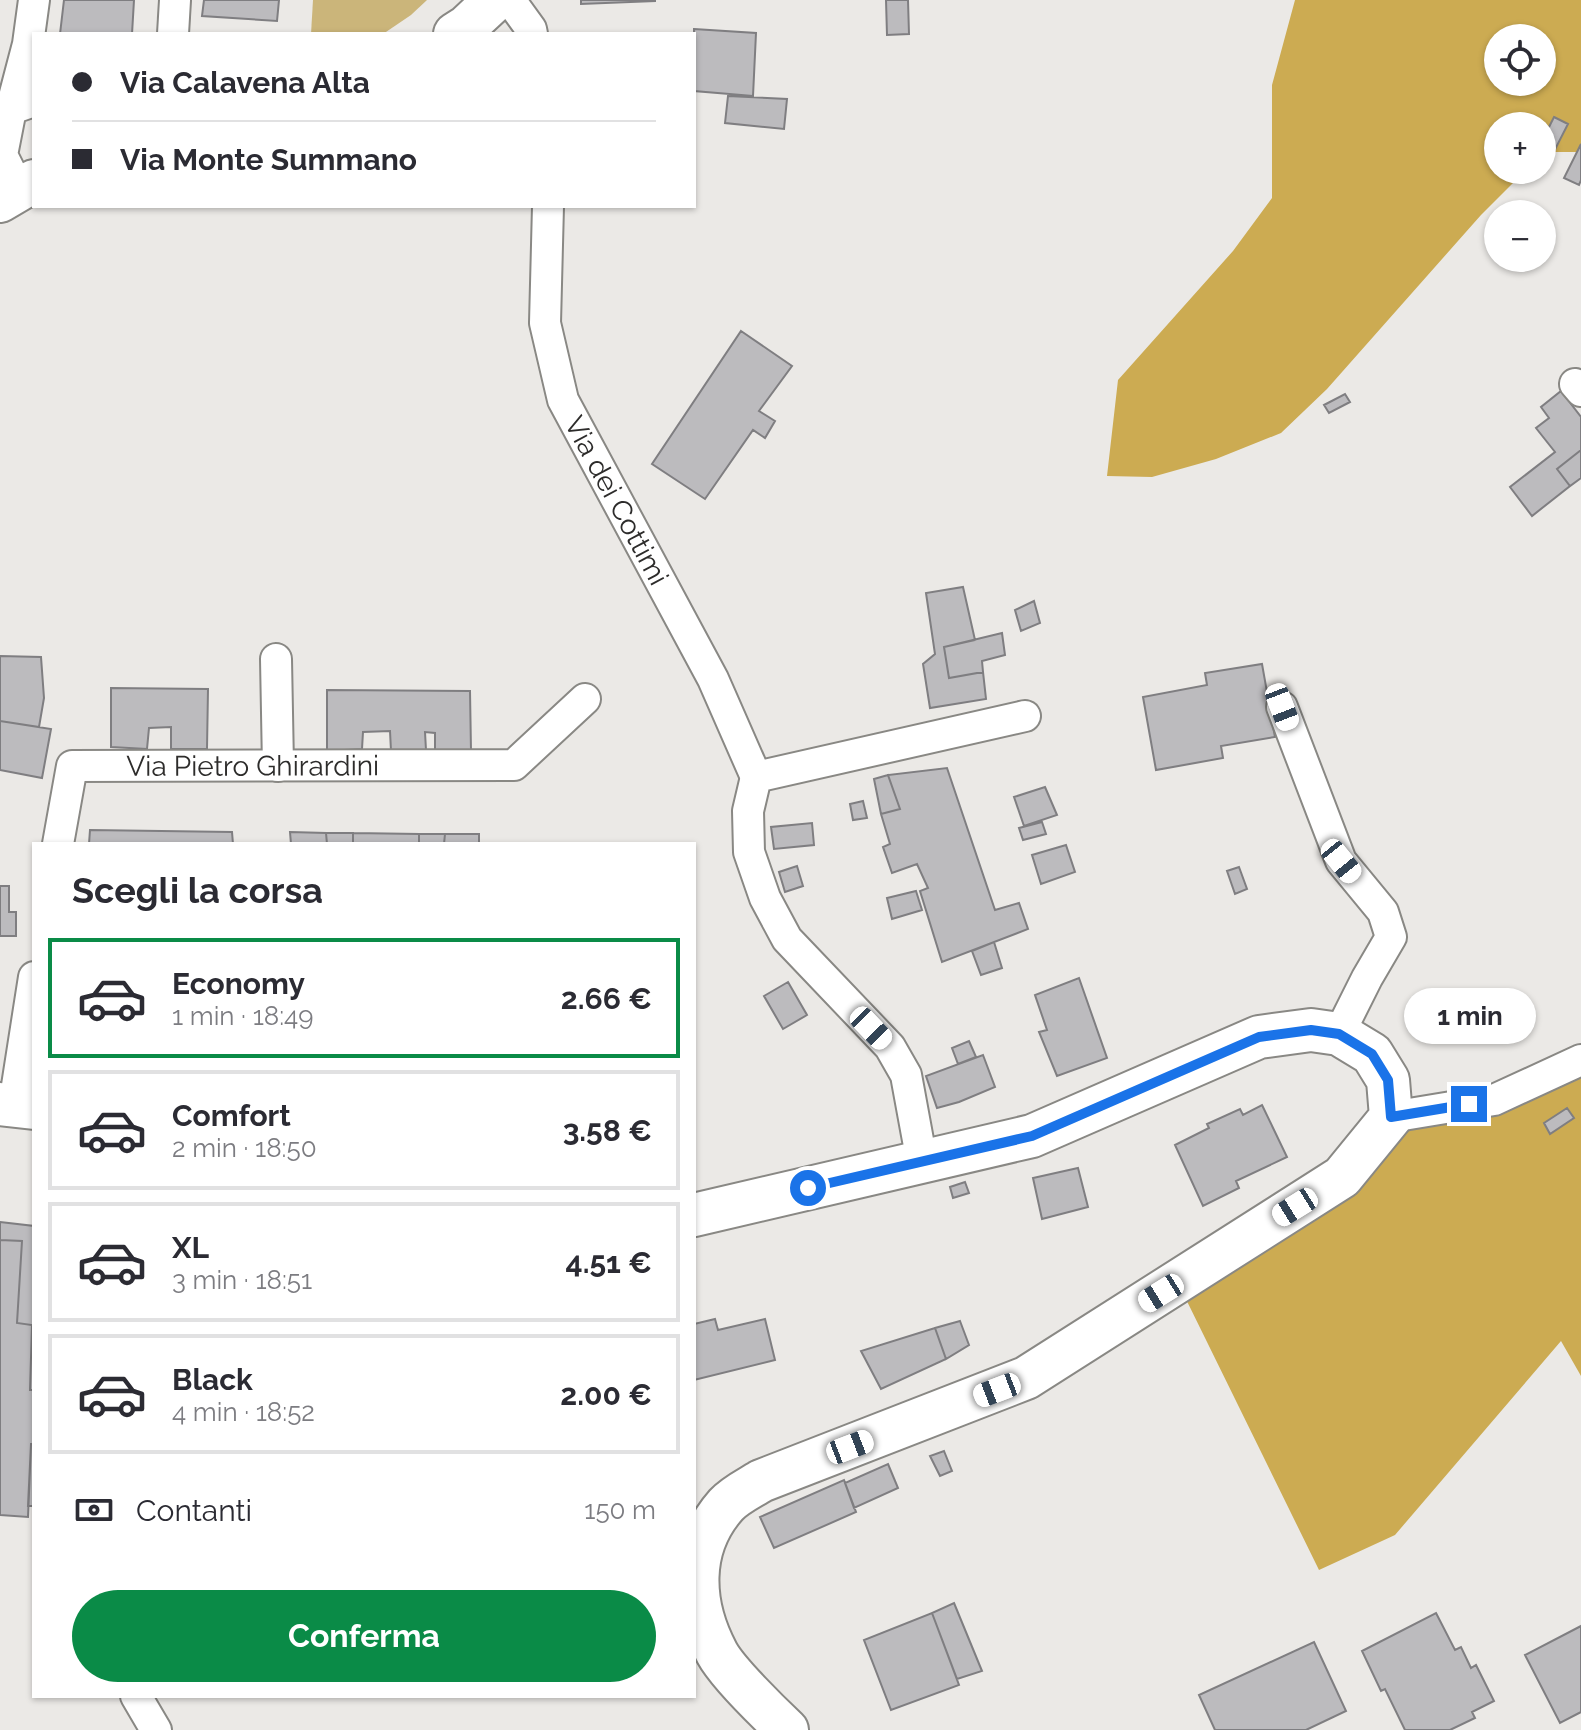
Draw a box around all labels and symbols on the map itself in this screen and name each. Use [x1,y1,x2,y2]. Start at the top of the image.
street label: Via dei Cottimi [558,410,675,591]
car [1262,680,1302,734]
street label: Via Pietro Ghirardini [126,749,379,783]
car [1317,835,1365,887]
callout: 1 min [1403,988,1535,1044]
car [846,1002,896,1054]
route end [1451,1086,1487,1122]
route start [790,1170,826,1206]
car [1268,1184,1322,1230]
car [1134,1270,1188,1316]
car [970,1370,1024,1410]
car [823,1427,877,1467]

